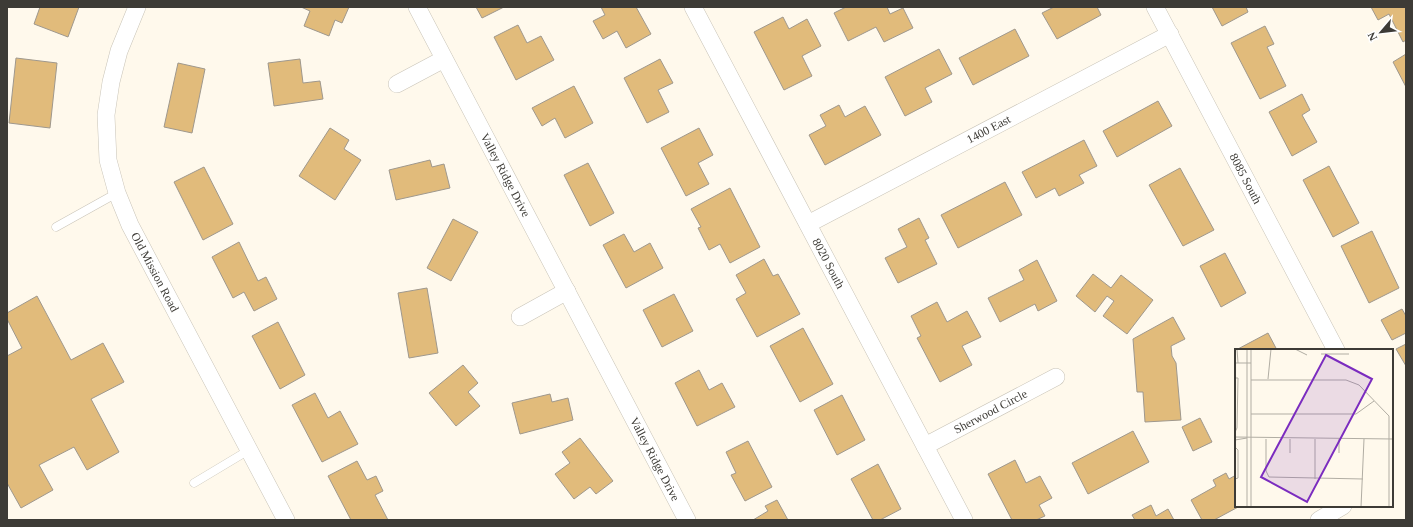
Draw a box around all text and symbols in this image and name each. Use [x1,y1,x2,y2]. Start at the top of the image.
north arrow [1361,12,1401,52]
text: N [1365,30,1379,43]
street label: 1400 East [964,112,1014,146]
street label: Valley Ridge Drive [478,131,533,219]
street label: 8085 South [1227,151,1265,206]
street label: Old Mission Road [128,230,182,314]
street label: 8020 South [809,236,847,291]
inset map [1235,349,1393,507]
street label: Sherwood Circle [951,386,1030,437]
street label: Valley Ridge Drive [627,415,683,503]

